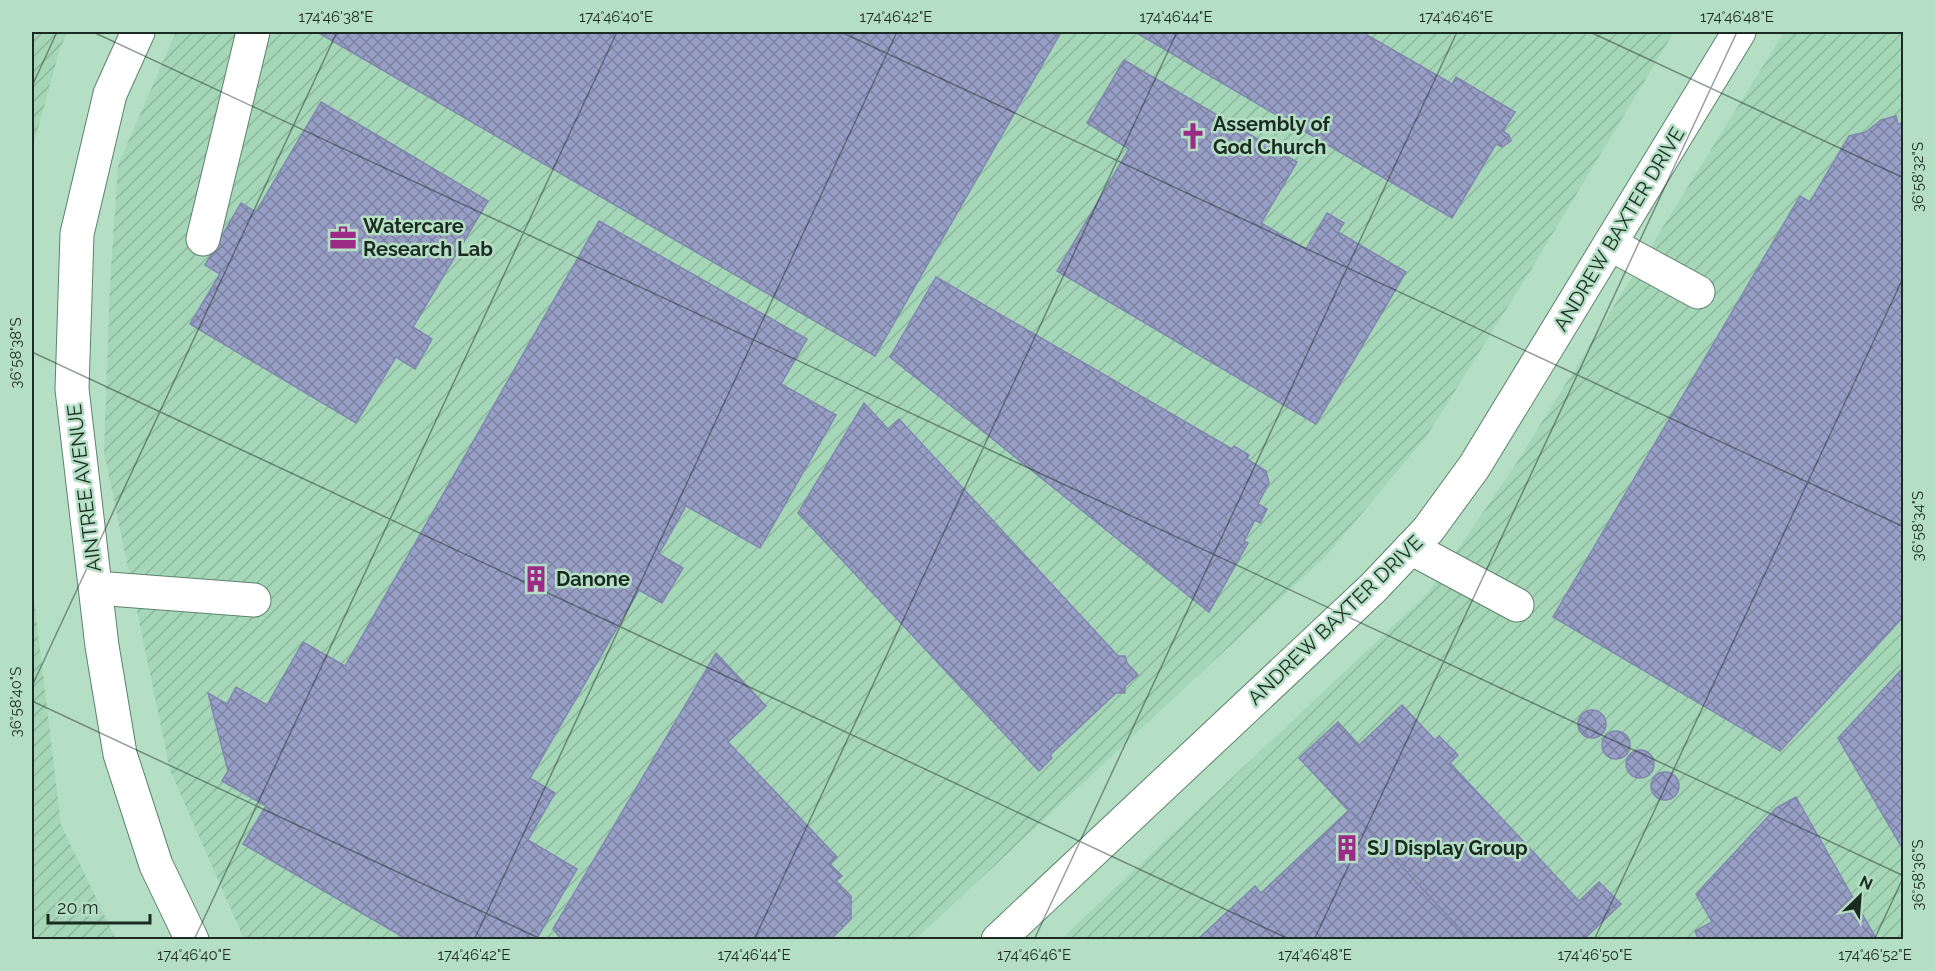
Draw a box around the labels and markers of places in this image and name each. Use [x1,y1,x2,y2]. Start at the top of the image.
place label: Assembly of God Church [1213,112,1330,159]
church icon: Assembly of God Church [1178,121,1208,151]
place label: Watercare Research Lab [363,214,493,261]
office icon: Watercare Research Lab [328,223,358,253]
building icon: Danone [521,564,551,594]
place label: Danone [556,567,630,591]
building icon: SJ Display Group [1332,833,1362,863]
place label: SJ Display Group [1367,836,1528,860]

